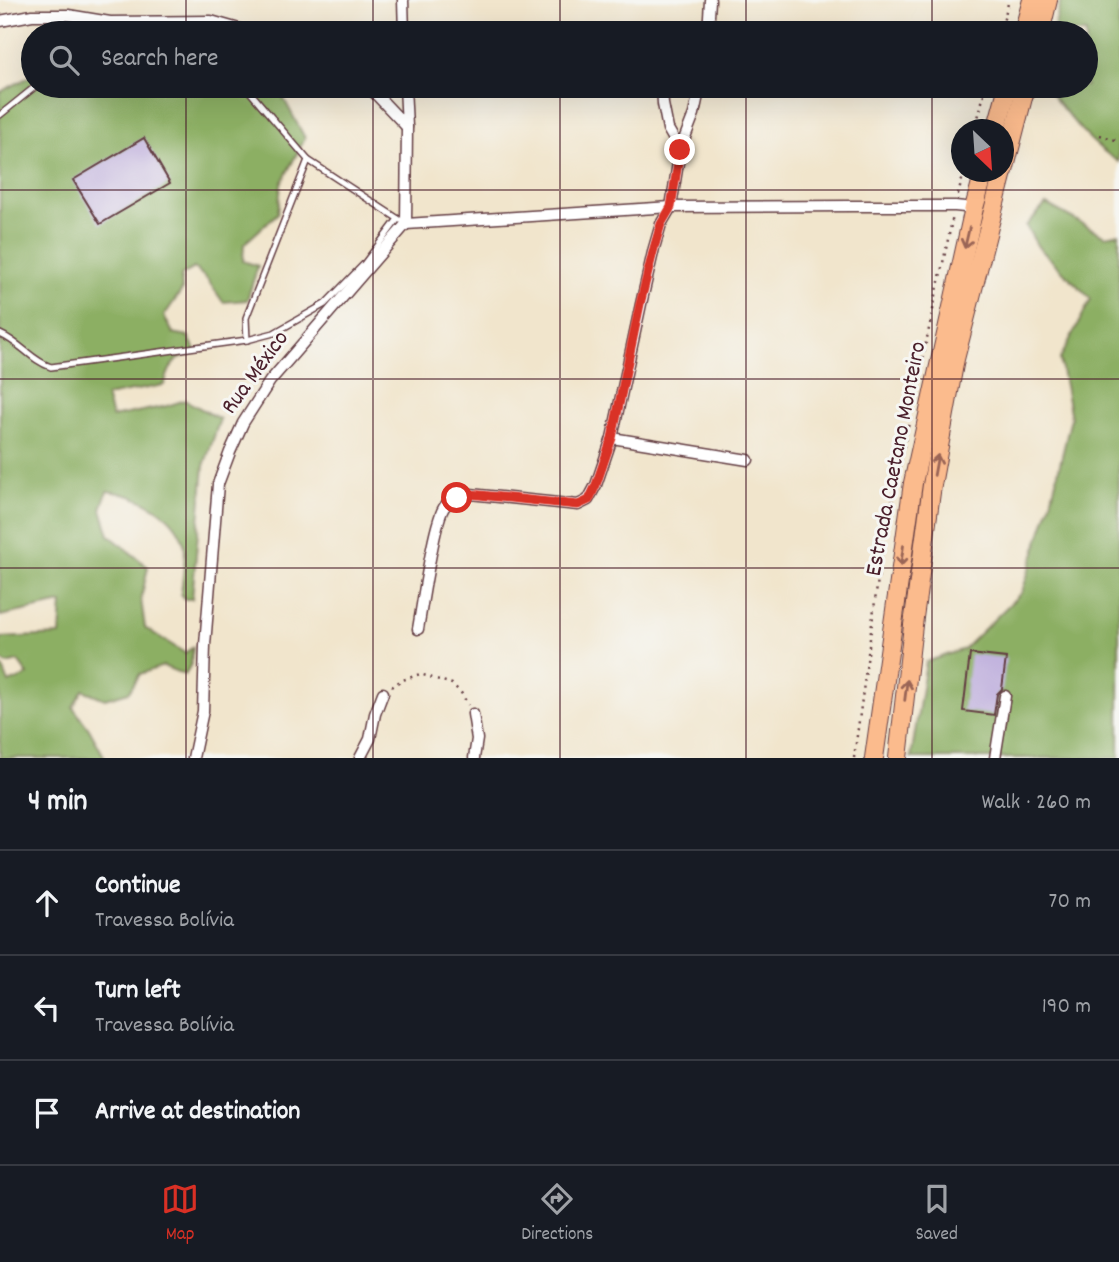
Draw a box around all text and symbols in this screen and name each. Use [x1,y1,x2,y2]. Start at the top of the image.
search box [21,21,1098,98]
icon: search [45,41,83,79]
text: Search here [101,41,219,78]
north arrow [951,119,1014,182]
route end [664,134,695,165]
one-way arrow [960,226,973,249]
street label: Rua México [214,324,298,422]
street label: Estrada Caetano Monteiro [858,339,936,579]
one-way arrow [930,454,943,477]
route start [441,482,472,513]
one-way arrow [895,544,908,567]
one-way arrow [899,679,912,702]
text: 4 min [28,782,87,825]
text: Walk · 260 m [981,787,1091,820]
text: Continue [95,868,180,905]
icon: ahead [28,884,66,922]
text: 70 m [1049,886,1091,919]
text: Travessa Bolívia [95,905,234,938]
text: Turn left [95,973,181,1010]
icon: left [28,989,66,1027]
text: 190 m [1042,991,1091,1024]
text: Travessa Bolívia [95,1010,234,1043]
icon: arrive [28,1094,66,1132]
text: Arrive at destination [95,1094,300,1131]
tab: Map [161,1180,199,1249]
tab: Directions [521,1180,593,1249]
tab: Saved [915,1180,958,1249]

